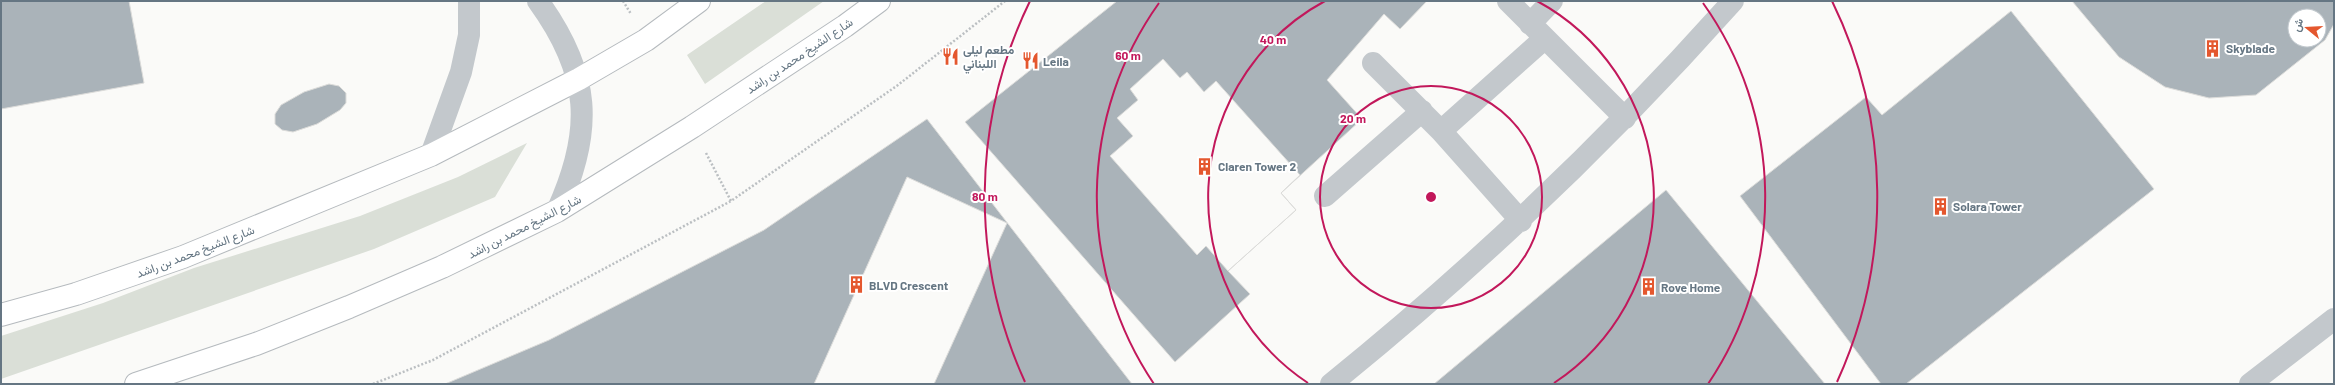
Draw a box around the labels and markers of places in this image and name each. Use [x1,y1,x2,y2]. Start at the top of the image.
building icon: Skyblade [2203,38,2223,58]
place label: Skyblade [2226,41,2275,55]
place label: مطعم ليلى اللبناني [963,42,1015,74]
restaurant icon: مطعم ليلى اللبناني [940,46,960,66]
restaurant icon: Leila [1020,51,1040,71]
place label: Leila [1043,54,1069,68]
building icon: Claren Tower 2 [1195,156,1215,176]
place label: Claren Tower 2 [1218,159,1296,173]
centre of rings [1424,190,1438,204]
building icon: Solara Tower [1930,196,1950,216]
place label: Solara Tower [1953,199,2022,213]
building icon: BLVD Crescent [846,275,866,295]
building icon: Rove Home [1638,277,1658,297]
place label: BLVD Crescent [869,278,949,292]
place label: Rove Home [1661,280,1721,294]

